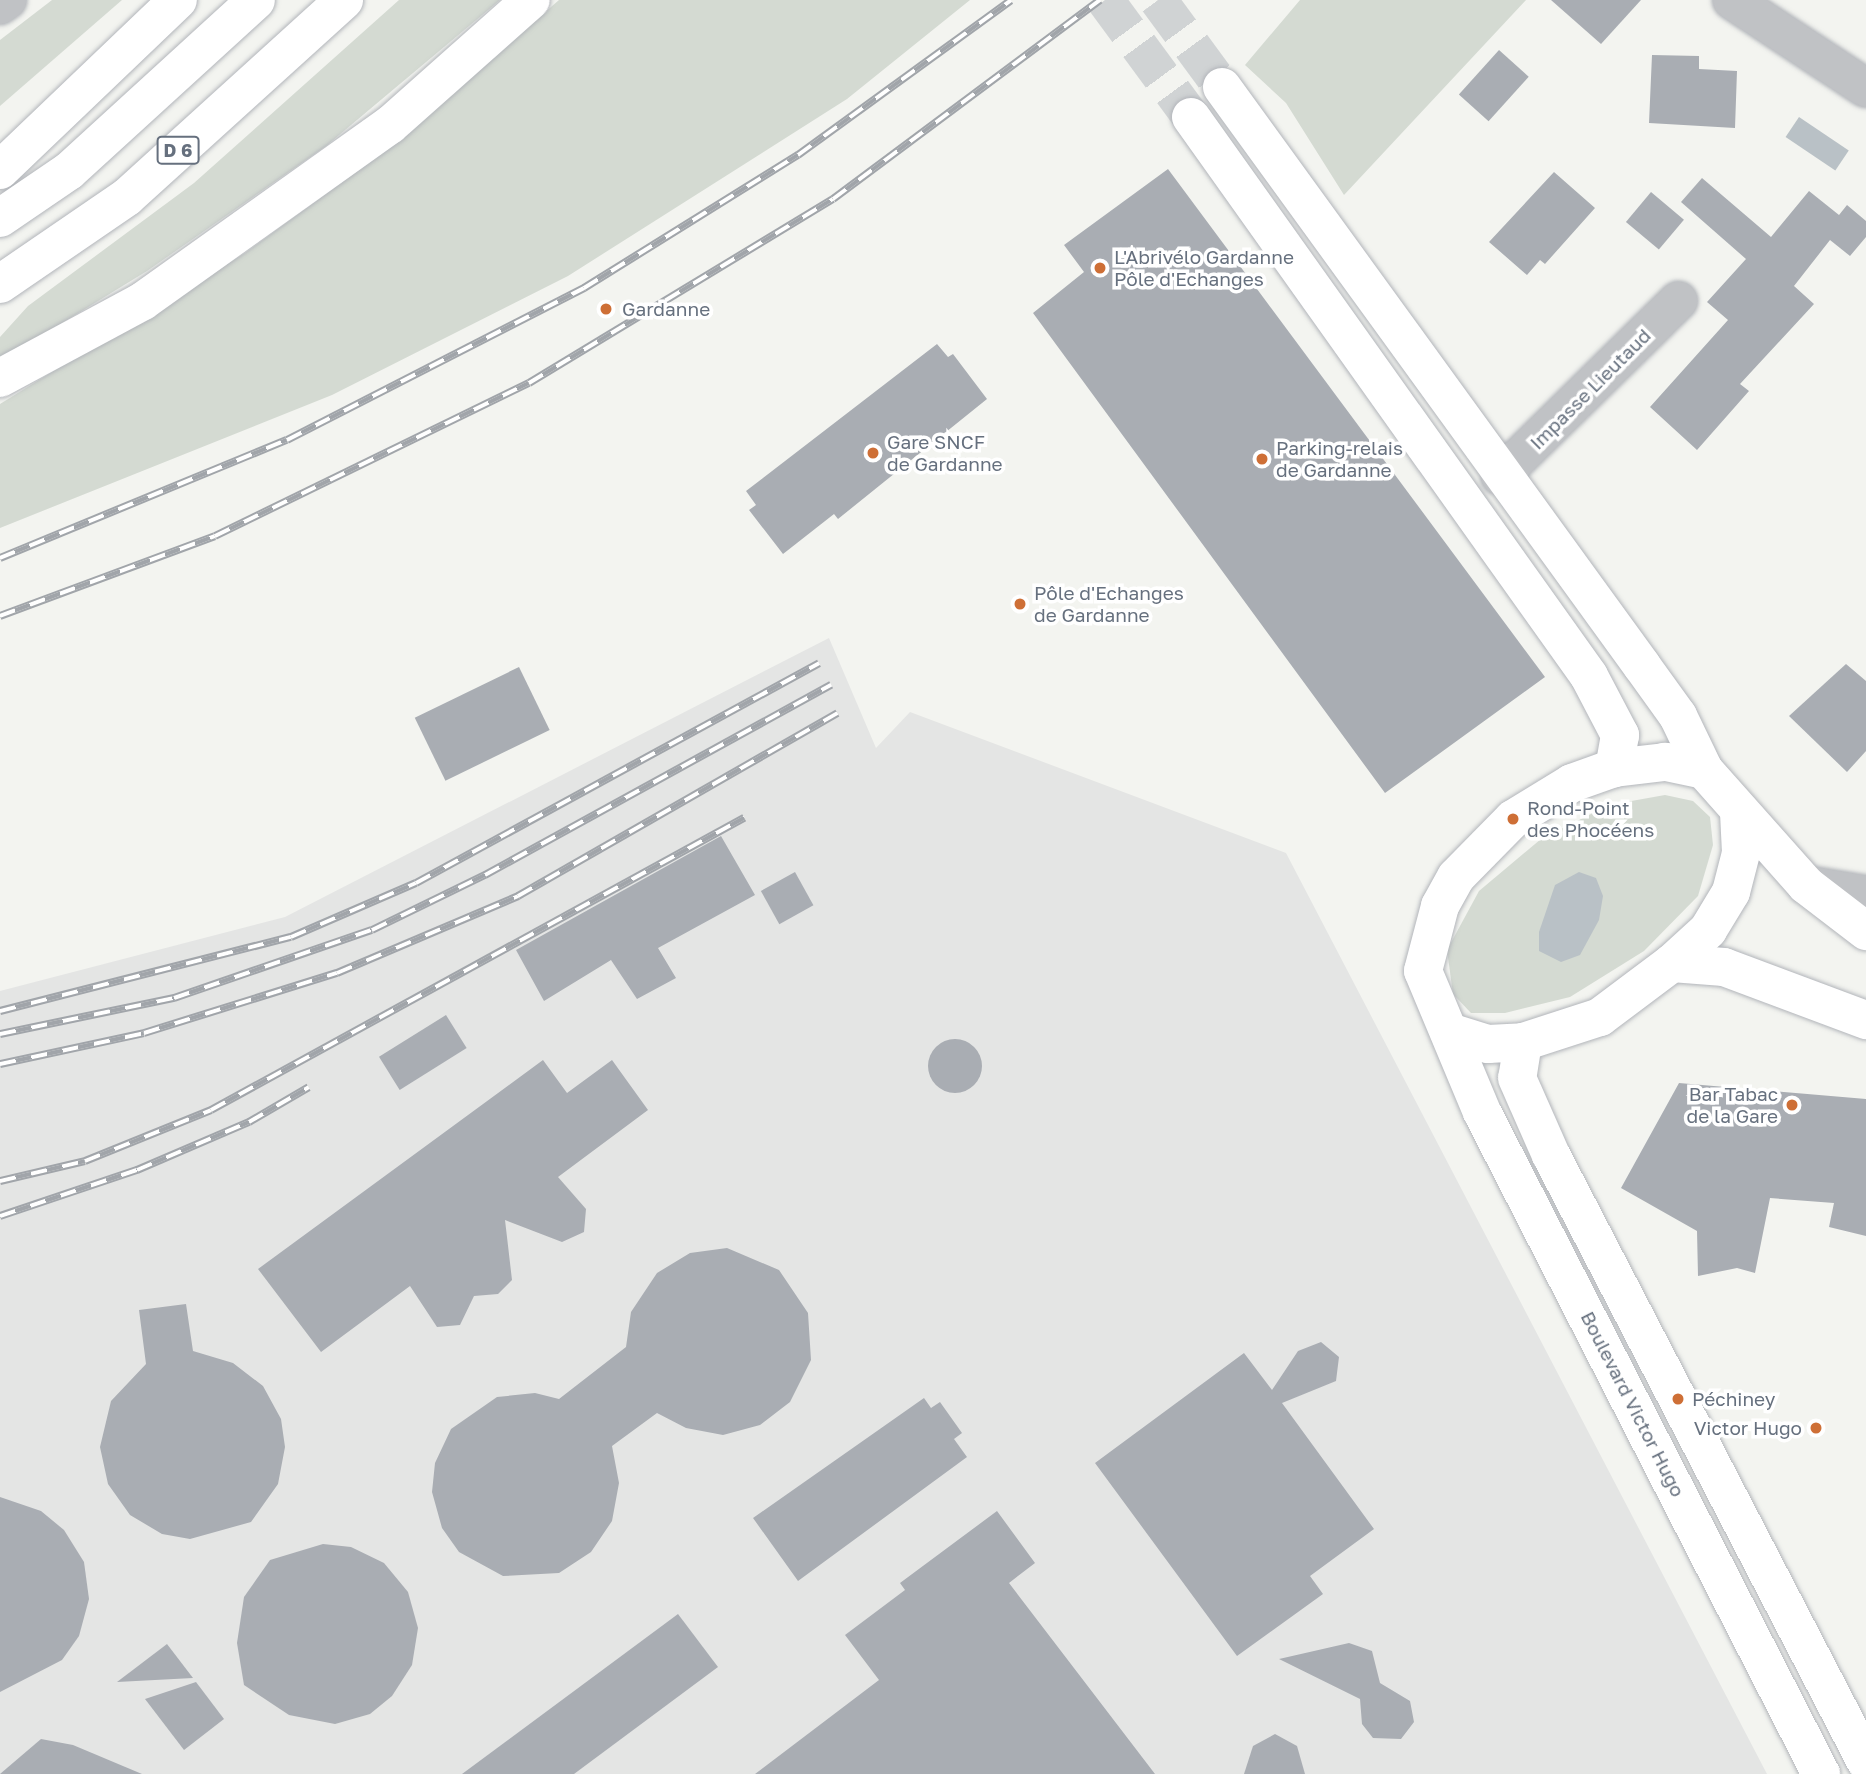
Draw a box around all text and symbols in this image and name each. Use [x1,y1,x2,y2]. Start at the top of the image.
road number: D 6 [155,135,201,164]
place label: L'Abrivélo Gardanne Pôle d'Echanges [1114,246,1294,290]
marker: L'Abrivélo Gardanne Pôle d'Echanges [1092,260,1108,276]
place label: Gardanne [622,298,710,320]
marker: Gardanne [596,299,616,319]
street label: Impasse Lieutaud [1525,324,1655,454]
place label: Gare SNCF de Gardanne [887,431,1003,475]
place label: Parking-relais de Gardanne [1276,437,1403,481]
marker: Gare SNCF de Gardanne [865,445,881,461]
marker: Parking-relais de Gardanne [1254,451,1270,467]
place label: Pôle d'Echanges de Gardanne [1034,582,1184,626]
marker: Pôle d'Echanges de Gardanne [1012,596,1028,612]
place label: Rond-Point des Phocéens [1527,797,1654,841]
marker: Rond-Point des Phocéens [1505,811,1521,827]
place label: Bar Tabac de la Gare [1687,1083,1778,1127]
marker: Bar Tabac de la Gare [1784,1097,1800,1113]
street label: Boulevard Victor Hugo [1576,1308,1690,1500]
place label: Péchiney [1692,1388,1775,1410]
marker: Péchiney [1670,1391,1686,1407]
place label: Victor Hugo [1694,1417,1802,1439]
marker: Victor Hugo [1808,1420,1824,1436]

